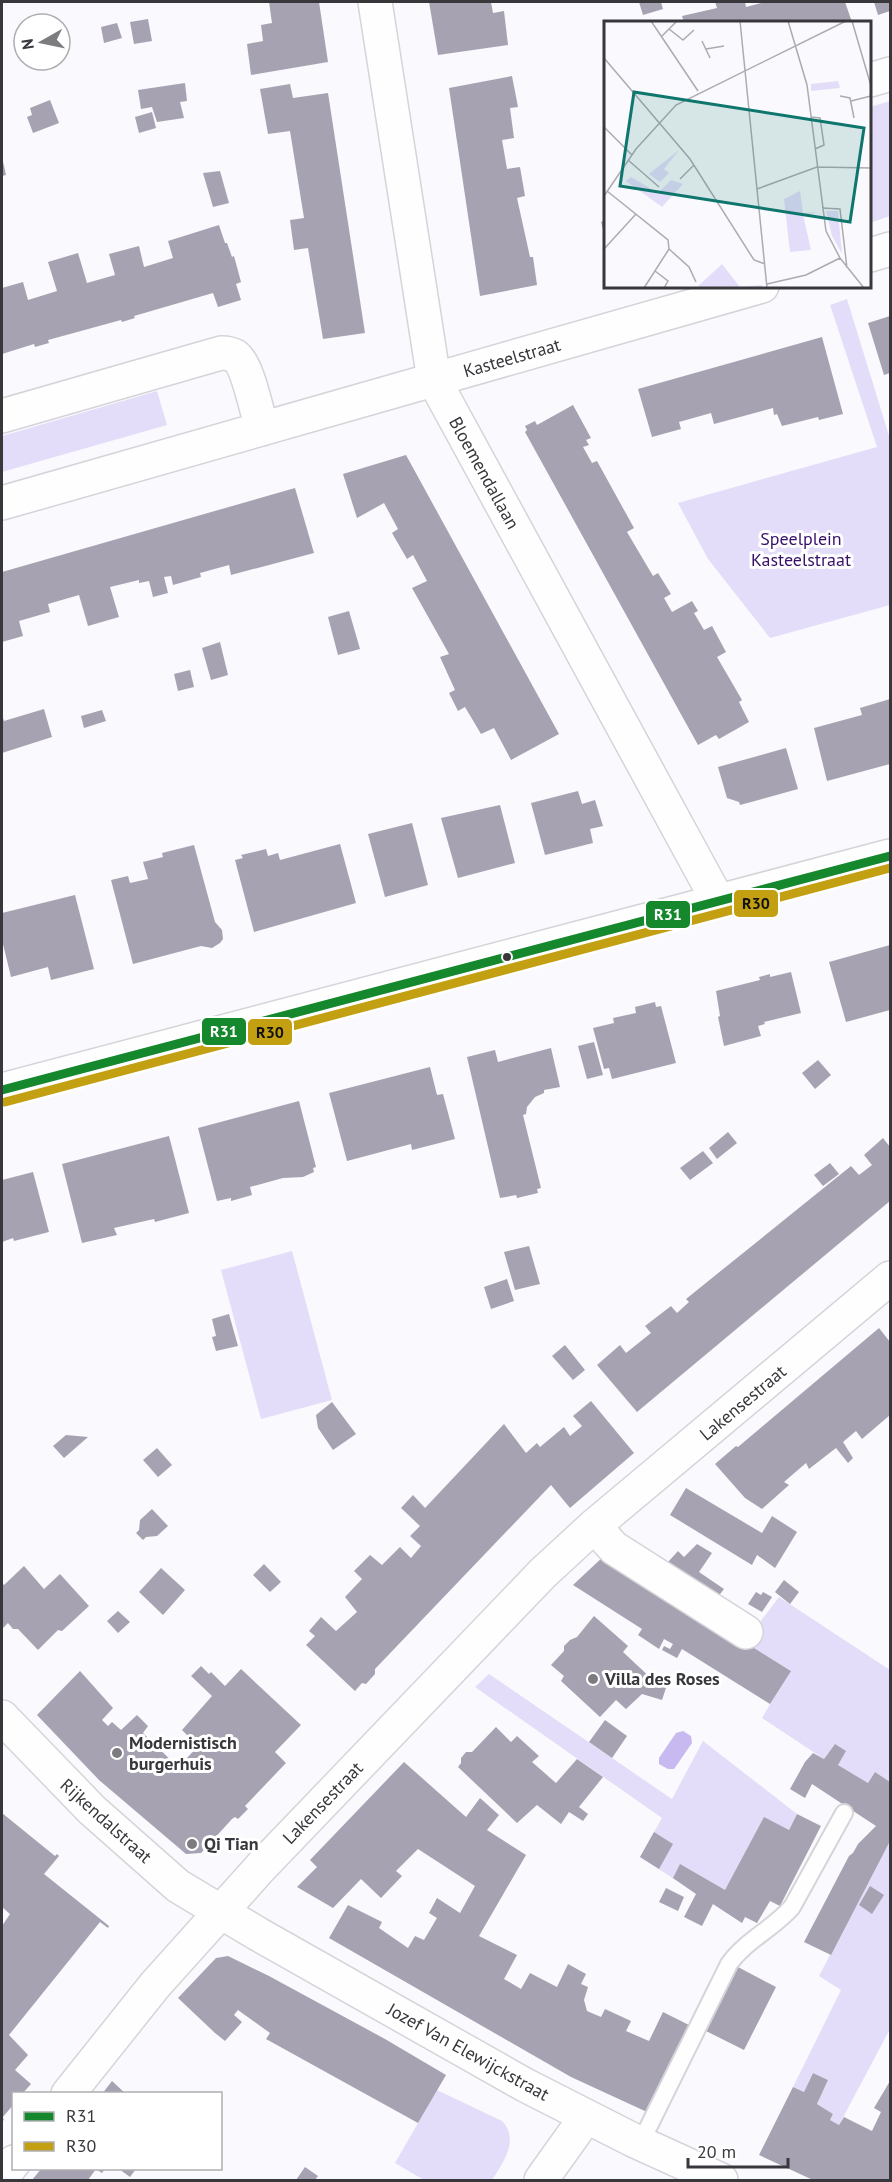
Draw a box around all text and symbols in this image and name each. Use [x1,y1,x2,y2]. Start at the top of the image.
north arrow [12,12,72,72]
inset map [604,21,871,288]
text: N [16,38,38,51]
street label: Kasteelstraat [461,333,563,382]
street label: Bloemendallaan [444,413,525,533]
park label: Speelplein Kasteelstraat [751,527,851,571]
line badge: R30 [733,889,779,918]
text: R30 [742,893,770,913]
line badge: R31 [645,900,691,929]
text: R31 [654,904,682,924]
unlabelled marker [501,951,513,963]
line badge: R31 [201,1017,247,1046]
line badge: R30 [247,1018,293,1046]
text: R31 [210,1021,238,1041]
text: R30 [256,1022,284,1042]
street label: Lakensestraat [695,1360,791,1445]
place label: Villa des Roses [604,1667,720,1690]
marker: Villa des Roses [586,1672,600,1686]
place label: Modernistisch burgerhuis [129,1731,237,1775]
marker: Modernistisch burgerhuis [110,1746,124,1760]
street label: Lakensestraat [278,1757,368,1849]
street label: Rijkendalstraat [56,1773,157,1868]
place label: Qi Tian [204,1832,259,1855]
marker: Qi Tian [185,1837,199,1851]
street label: Jozef Van Elewijckstraat [382,1997,553,2106]
legend [12,2092,222,2170]
text: R31 [66,2104,96,2127]
scale bar [688,2131,788,2169]
text: R30 [66,2134,97,2157]
text: 20 m [697,2140,736,2163]

